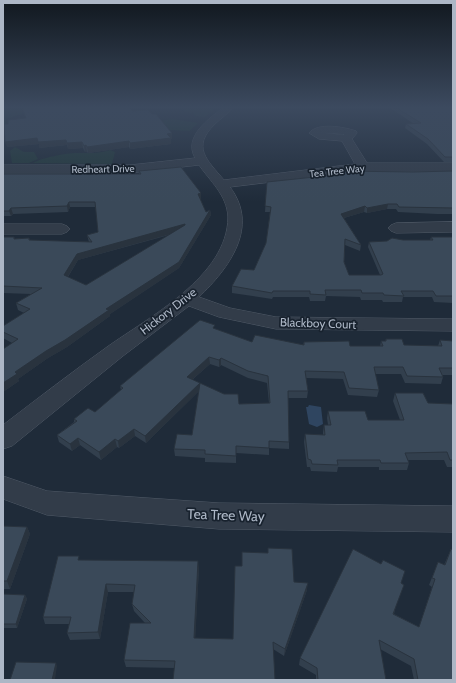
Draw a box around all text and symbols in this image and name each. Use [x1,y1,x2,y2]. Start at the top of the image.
street label: Redheart Drive [71,162,135,176]
street label: Tea Tree Way [309,162,365,180]
street label: Hickory Drive [137,284,199,338]
street label: Blackboy Court [280,314,356,332]
street label: Tea Tree Way [187,505,265,525]

